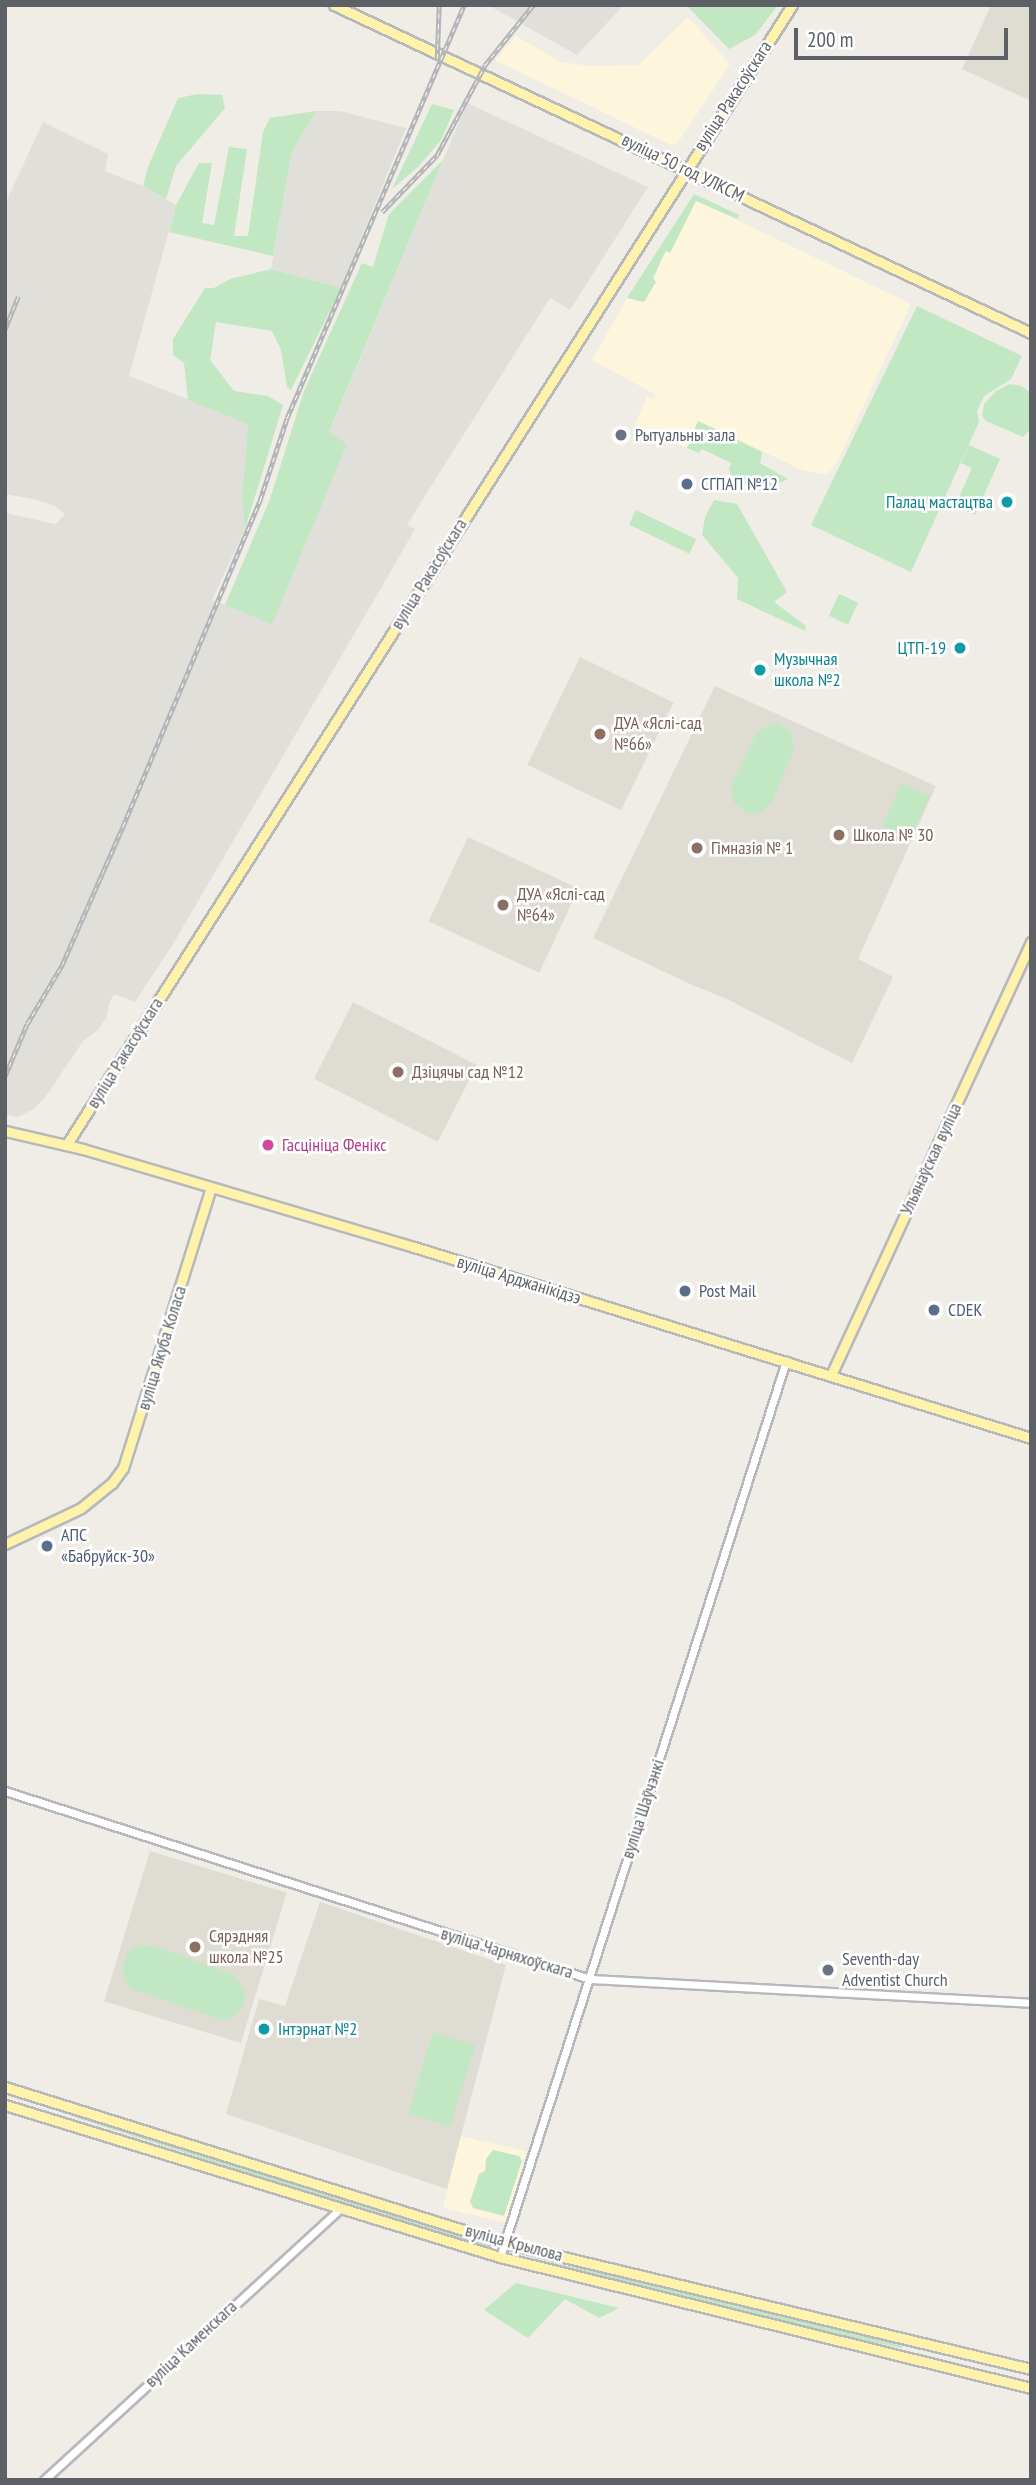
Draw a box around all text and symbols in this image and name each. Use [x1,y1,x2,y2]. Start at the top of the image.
scale bar [798,14,1012,58]
text: 200 m [807,26,853,53]
street label: вуліца Ракасоўскага [689,37,777,155]
street label: вуліца 50 год УЛКСМ [618,129,748,207]
place label: Рытуальны зала [635,424,736,446]
marker: Рытуальны зала [613,427,629,443]
place label: СГПАП №12 [701,473,778,495]
marker: СГПАП №12 [679,476,695,492]
place label: Палац мастацтва [886,491,993,513]
marker: Палац мастацтва [999,494,1015,510]
street label: вуліца Ракасоўскага [386,515,472,633]
place label: ЦТП-19 [897,637,946,659]
marker: ЦТП-19 [952,640,968,656]
place label: Музычная школа №2 [774,649,841,692]
marker: Музычная школа №2 [752,662,768,678]
place label: ДУА «Яслі-сад №66» [614,713,702,756]
marker: ДУА «Яслі-сад №66» [592,726,608,742]
place label: Школа № 30 [853,824,933,846]
marker: Школа № 30 [831,827,847,843]
place label: Гімназія № 1 [711,837,793,859]
marker: Гімназія № 1 [689,840,705,856]
place label: ДУА «Яслі-сад №64» [517,884,605,926]
marker: ДУА «Яслі-сад №64» [495,897,511,913]
street label: вуліца Ракасоўскага [82,994,168,1112]
place label: Дзіцячы сад №12 [412,1061,524,1083]
marker: Дзіцячы сад №12 [390,1064,406,1080]
street label: Ульянаўская вуліца [896,1100,966,1218]
place label: Гасцініца Фенікс [282,1134,387,1156]
marker: Гасцініца Фенікс [260,1137,276,1153]
street label: вуліца Арджанікідзэ [454,1251,584,1309]
place label: Post Mail [699,1280,756,1302]
street label: вуліца Якуба Коласа [133,1283,191,1413]
marker: Post Mail [677,1283,693,1299]
place label: CDEK [948,1299,982,1321]
marker: CDEK [926,1302,942,1318]
place label: АПС «Бабруйск-30» [61,1525,155,1568]
marker: АПС «Бабруйск-30» [39,1538,55,1554]
street label: вуліца Шаўчэнкі [617,1757,669,1861]
street label: вуліца Чарняхоўскага [438,1923,576,1983]
place label: Сярэдняя школа №25 [209,1926,284,1968]
marker: Сярэдняя школа №25 [187,1939,203,1955]
place label: Seventh-day Adventist Church [842,1949,948,1992]
marker: Seventh-day Adventist Church [820,1962,836,1978]
place label: Інтэрнат №2 [278,2018,358,2040]
marker: Інтэрнат №2 [256,2021,272,2037]
street label: вуліца Крылова [463,2220,565,2266]
street label: вуліца Каменскага [141,2296,241,2392]

